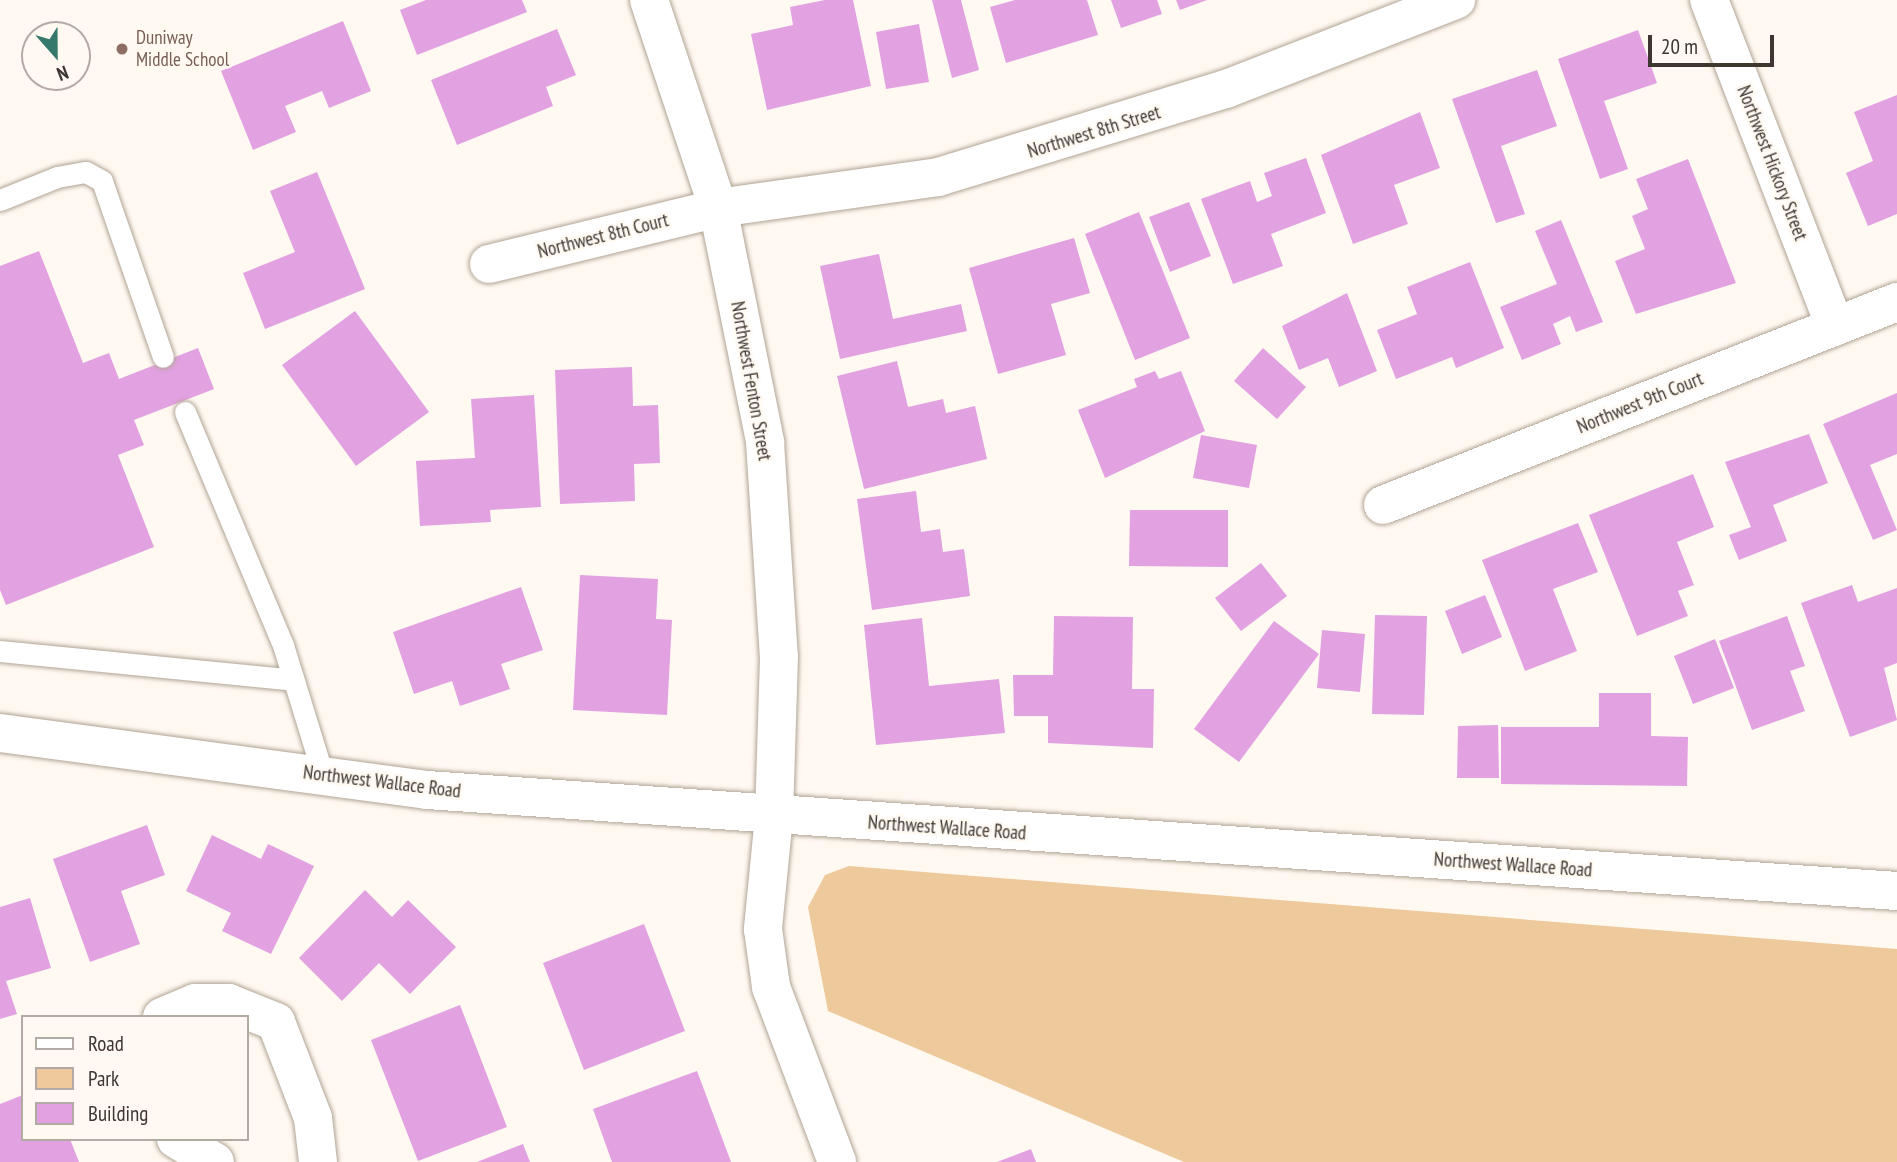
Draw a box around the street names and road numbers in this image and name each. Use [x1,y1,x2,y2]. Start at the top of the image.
street label: Northwest Hickory Street [1732,82,1812,244]
street label: Northwest 8th Street [1025,101,1163,163]
street label: Northwest 8th Court [535,209,671,263]
street label: Northwest Fenton Street [726,300,776,462]
street label: Northwest 9th Court [1574,367,1706,439]
street label: Northwest Wallace Road [302,761,462,803]
street label: Northwest Wallace Road [867,811,1027,845]
street label: Northwest Wallace Road [1433,848,1593,882]

